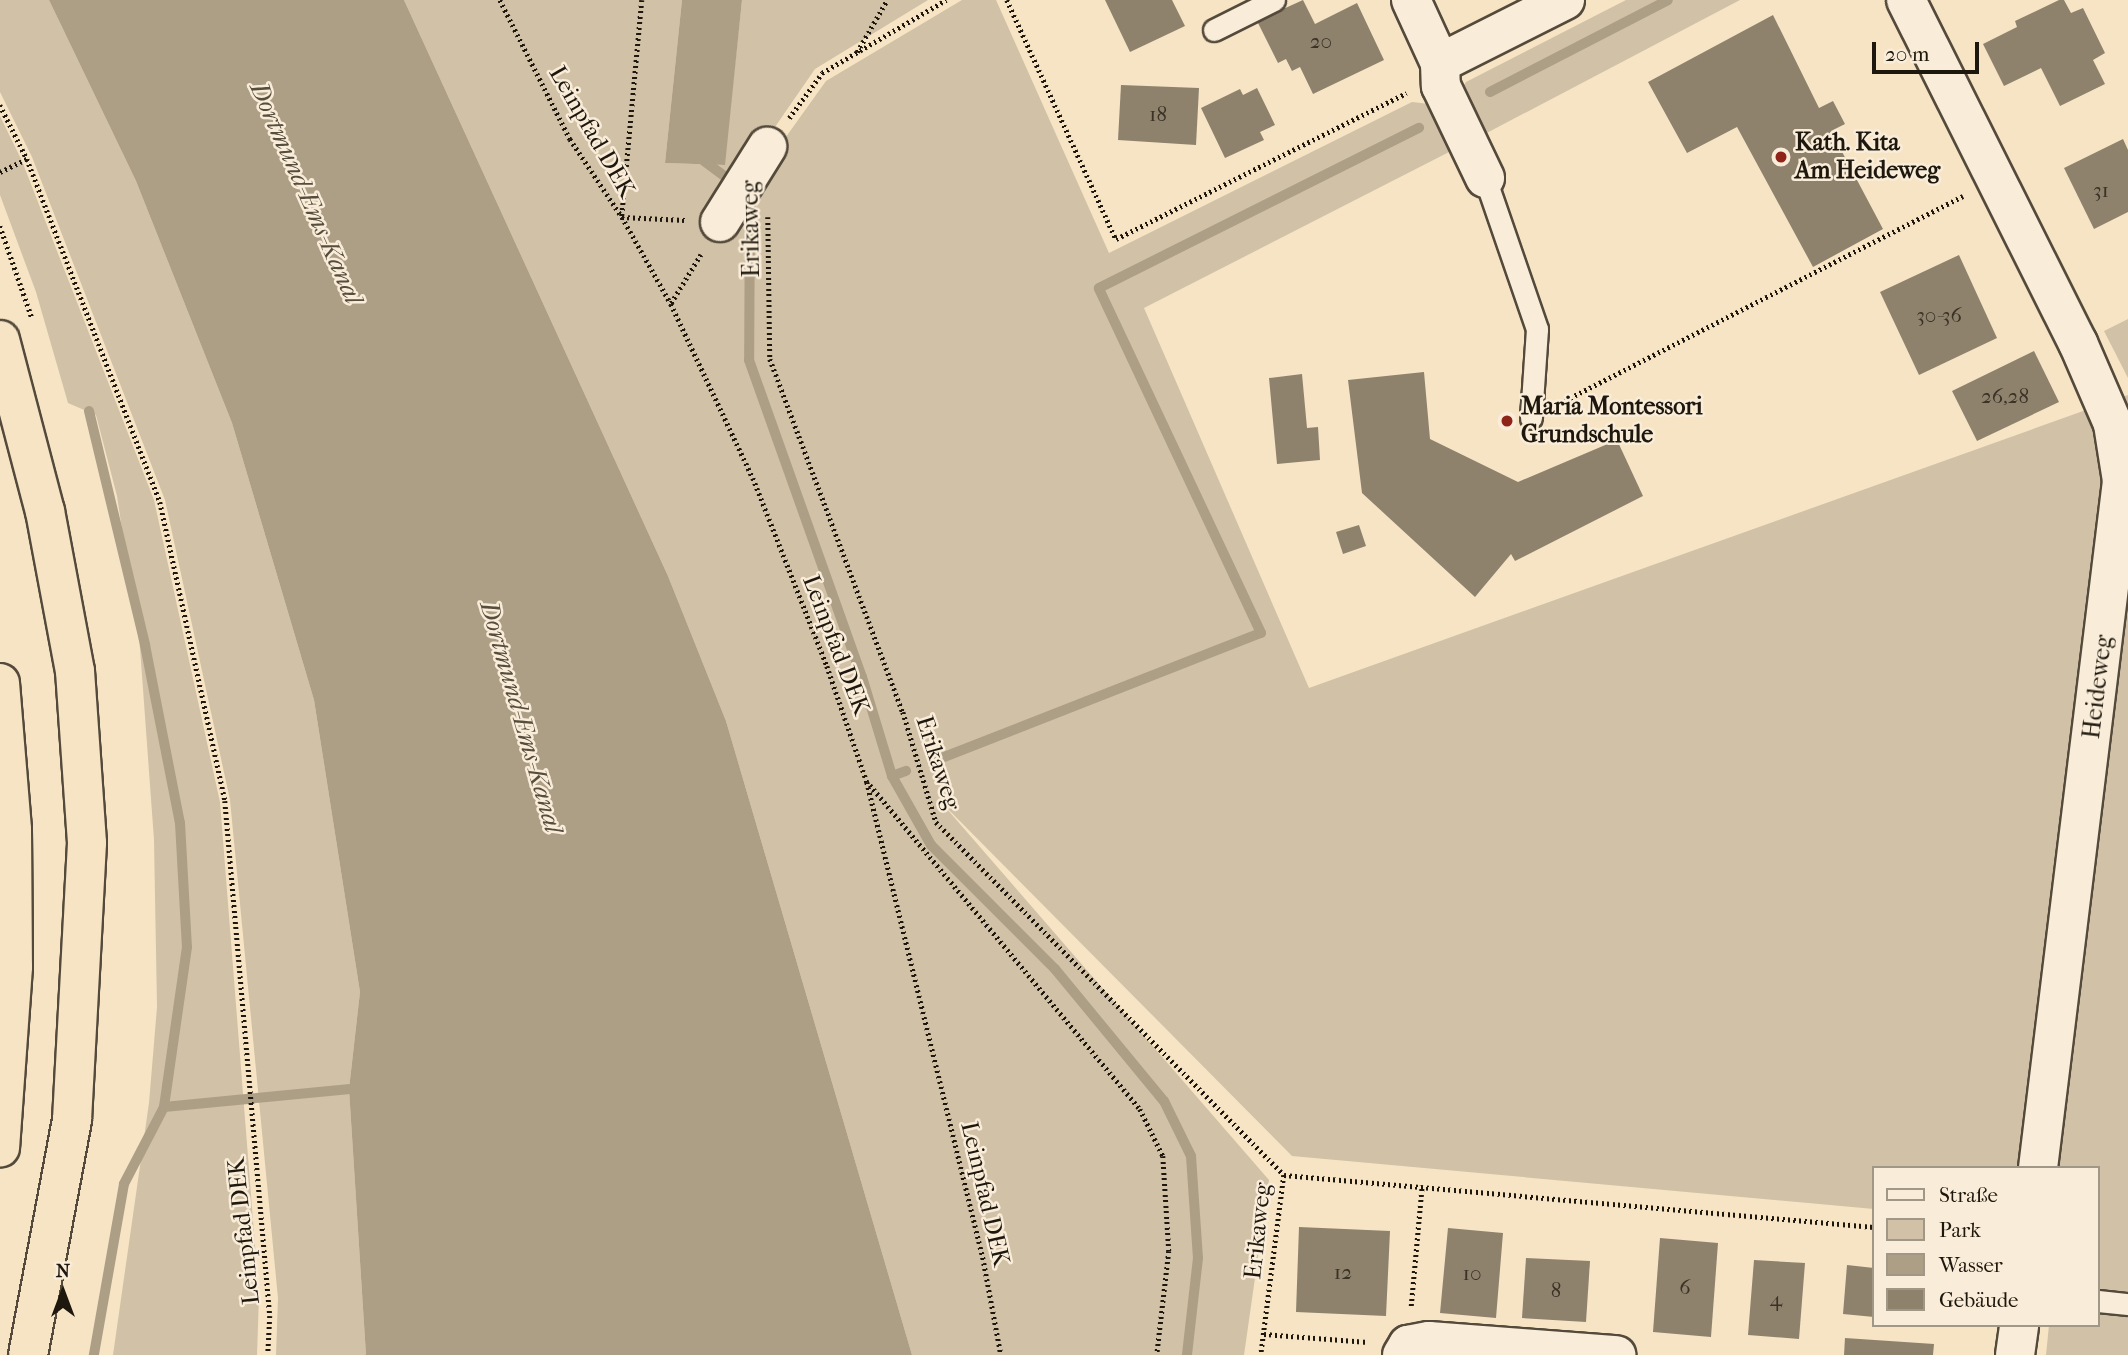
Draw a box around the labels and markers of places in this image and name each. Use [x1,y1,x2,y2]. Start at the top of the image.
place label: Kath. Kita Am Heideweg [1795,129,1940,185]
marker: Kath. Kita Am Heideweg [1773,149,1789,165]
place label: Maria Montessori Grundschule [1521,393,1702,449]
marker: Maria Montessori Grundschule [1499,413,1515,429]

